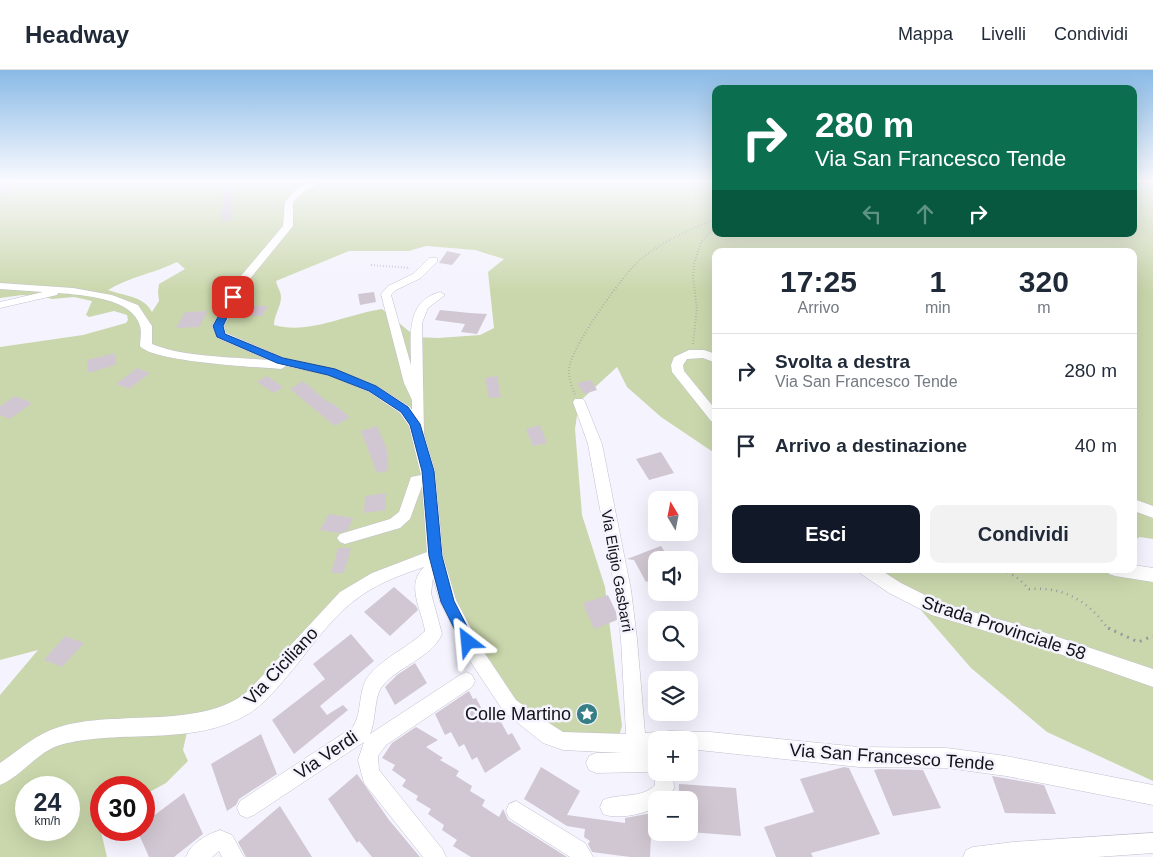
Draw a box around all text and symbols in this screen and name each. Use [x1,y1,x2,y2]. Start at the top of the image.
text: Headway [25,21,129,48]
text: Mappa [898,24,953,44]
text: Livelli [981,24,1026,44]
text: Condividi [1054,24,1128,44]
icon: right [732,105,797,170]
text: 280 m [815,105,914,144]
text: Via San Francesco Tende [815,146,1066,171]
icon: left [858,200,886,228]
icon: ahead [911,200,939,228]
icon: right [964,200,992,228]
text: 17:25 [780,265,857,298]
text: 1 [929,265,946,298]
text: 320 [1019,265,1069,298]
pin [212,276,254,318]
icon: arrive [219,283,247,311]
text: Arrivo [798,299,839,316]
text: min [925,299,951,316]
text: m [1037,299,1050,316]
text: Svolta a destra [775,351,910,372]
icon: right [732,357,760,385]
text: 280 m [1064,360,1117,381]
text: Via San Francesco Tende [775,373,958,390]
icon: arrive [732,432,760,460]
text: Arrivo a destinazione [775,435,967,456]
text: 40 m [1075,435,1117,456]
north arrow [648,491,698,541]
map controls [648,491,698,841]
button: Esci [732,505,920,563]
button: Condividi [930,505,1117,563]
street label: Via Eligio Gasbarri [598,508,637,633]
button: sound [648,551,698,601]
street label: Strada Provinciale 58 [920,592,1088,664]
button: search [648,611,698,661]
position arrow [441,615,493,667]
street label: Via Ciciliano [240,623,322,709]
button: layers [648,671,698,721]
place icon: Colle Martino [575,702,599,726]
place label: Colle Martino [465,704,571,724]
street label: Via Verdi [291,727,361,783]
button: + [648,731,698,781]
street label: Via San Francesco Tende [789,740,995,774]
speed limit sign: 30 [90,776,155,841]
text: 24 [34,788,61,816]
button: − [648,791,698,841]
text: km/h [34,814,61,828]

